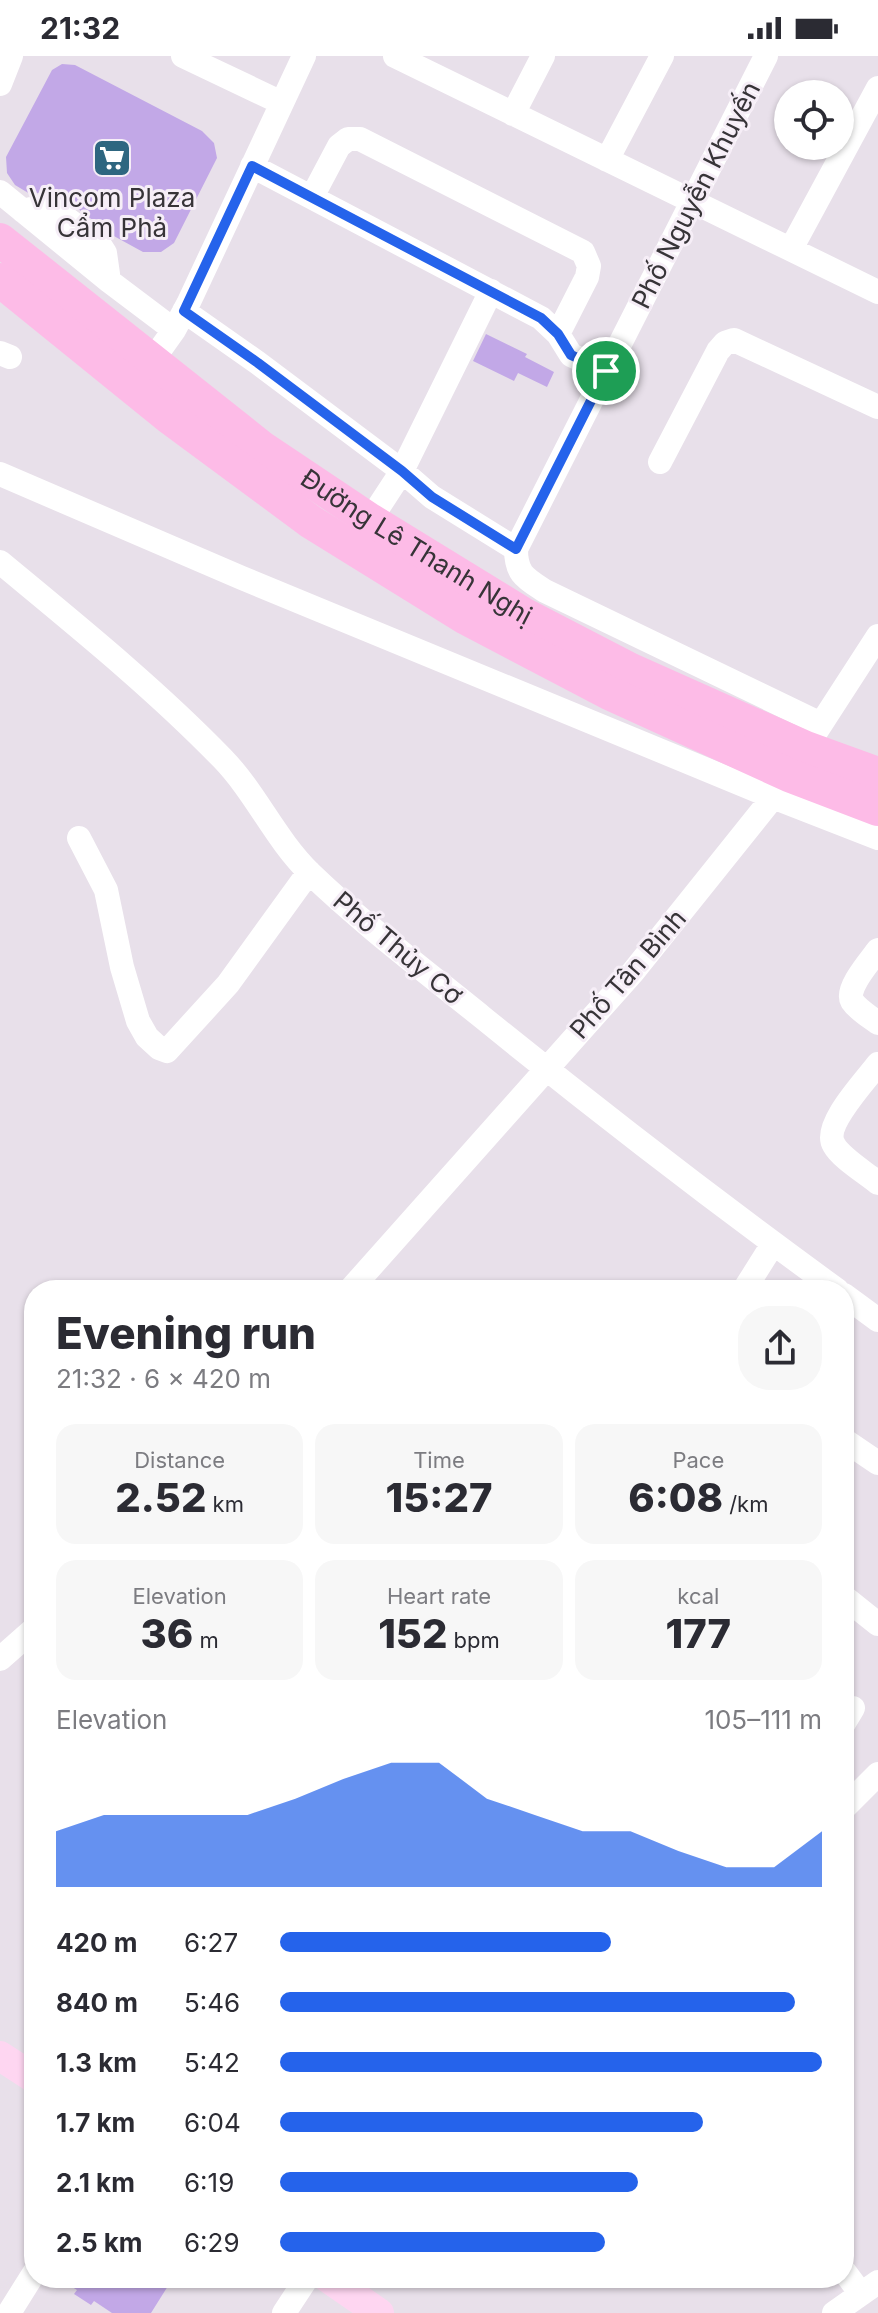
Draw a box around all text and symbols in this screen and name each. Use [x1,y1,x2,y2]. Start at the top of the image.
text: 21:32 [40,10,120,46]
street label: Phố Nguyễn Khuyến [625,76,766,313]
map controls [774,80,854,160]
button: locate [774,80,854,160]
supermarket icon: Vincom Plaza Cẩm Phả [91,137,133,179]
place label: Vincom Plaza Cẩm Phả [29,182,195,243]
pin [572,337,640,405]
icon: arrive [584,349,628,393]
street label: Đường Lê Thanh Nghị [295,462,537,631]
street label: Phố Thủy Cơ [328,885,469,1011]
street label: Phố Tân Bình [563,903,692,1045]
text: Evening run [56,1306,316,1360]
button: share [738,1306,822,1390]
text: 21:32 · 6 × 420 m [56,1363,271,1394]
text: Distance [134,1447,225,1473]
text: Time [413,1447,465,1473]
text: Pace [672,1447,724,1473]
text: 2.52 [115,1473,206,1522]
text: 15:27 [386,1473,492,1522]
text: 6:08 [628,1473,723,1522]
text: km [206,1491,244,1517]
text: /km [723,1491,768,1517]
text: Elevation [133,1583,227,1609]
text: Heart rate [387,1583,491,1609]
text: kcal [677,1583,719,1609]
text: 36 [141,1609,193,1658]
text: 152 [378,1609,447,1658]
text: 177 [666,1609,731,1658]
text: m [193,1627,219,1653]
text: bpm [447,1627,500,1653]
text: Elevation [56,1704,167,1735]
text: 105–111 m [704,1704,822,1735]
text: 420 m [56,1927,137,1958]
text: 6:27 [184,1927,238,1958]
text: 840 m [56,1987,138,2018]
text: 5:46 [184,1987,240,2018]
text: 1.3 km [56,2047,137,2078]
text: 5:42 [184,2047,240,2078]
text: 1.7 km [56,2107,135,2138]
text: 6:04 [184,2107,241,2138]
text: 2.1 km [56,2167,135,2198]
text: 6:19 [184,2167,234,2198]
text: 2.5 km [56,2227,142,2258]
text: 6:29 [184,2227,240,2258]

